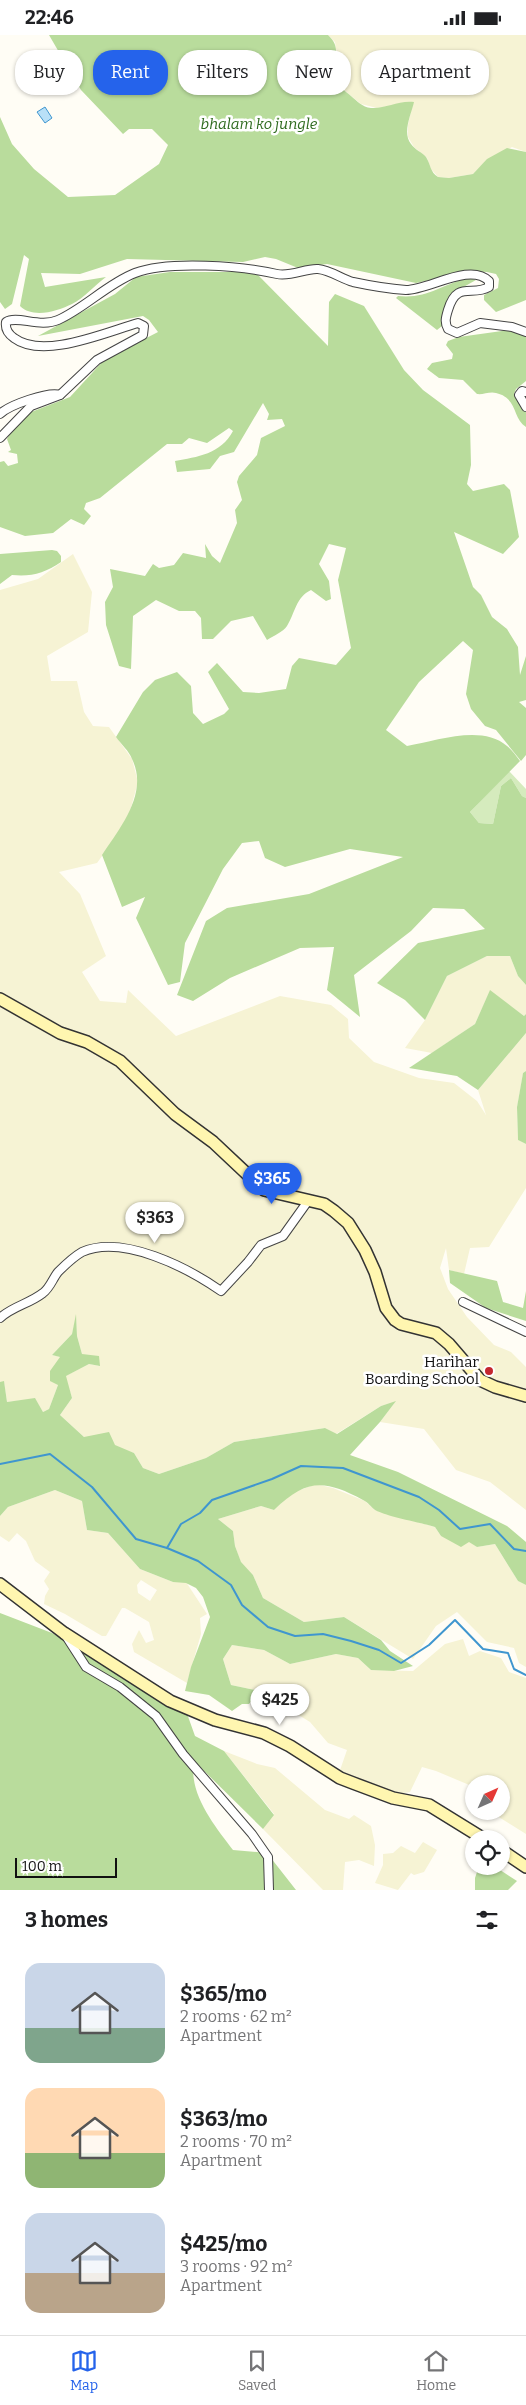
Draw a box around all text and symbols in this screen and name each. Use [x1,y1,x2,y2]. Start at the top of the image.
text: 22:46 [25,6,74,29]
chip: Buy [15,50,83,95]
chip: Rent [93,50,168,95]
chip: Filters [178,50,267,95]
chip: New [277,50,351,95]
chip: Apartment [361,50,489,95]
park label: bhalam ko jungle [201,115,318,133]
pin: $365 [242,1163,302,1205]
text: $365 [254,1169,290,1188]
pin: $363 [125,1201,185,1244]
text: $363 [136,1208,174,1227]
place label: Harihar Boarding School [365,1353,479,1388]
marker: Harihar Boarding School [483,1365,495,1377]
pin: $425 [250,1683,310,1726]
text: $425 [261,1690,299,1709]
north arrow [465,1775,510,1820]
map controls [465,1775,510,1875]
button: locate [465,1830,510,1875]
scale bar [15,1855,118,1878]
text: 100 m [22,1858,62,1875]
icon: filters [473,1906,501,1934]
text: 3 homes [25,1907,108,1933]
text: $365/mo [180,1981,267,2007]
icon: home [65,1983,125,2043]
text: 2 rooms · 62 m² [180,2007,292,2026]
text: Apartment [180,2026,262,2045]
text: $363/mo [180,2106,268,2132]
icon: home [65,2108,125,2168]
text: 2 rooms · 70 m² [180,2132,292,2151]
text: Apartment [180,2151,262,2170]
text: $425/mo [180,2231,267,2257]
icon: home [65,2233,125,2293]
text: 3 rooms · 92 m² [180,2257,292,2276]
text: Apartment [180,2276,262,2295]
tab: Map [70,2347,98,2394]
tab: Saved [238,2347,276,2394]
tab: Home [416,2347,456,2394]

